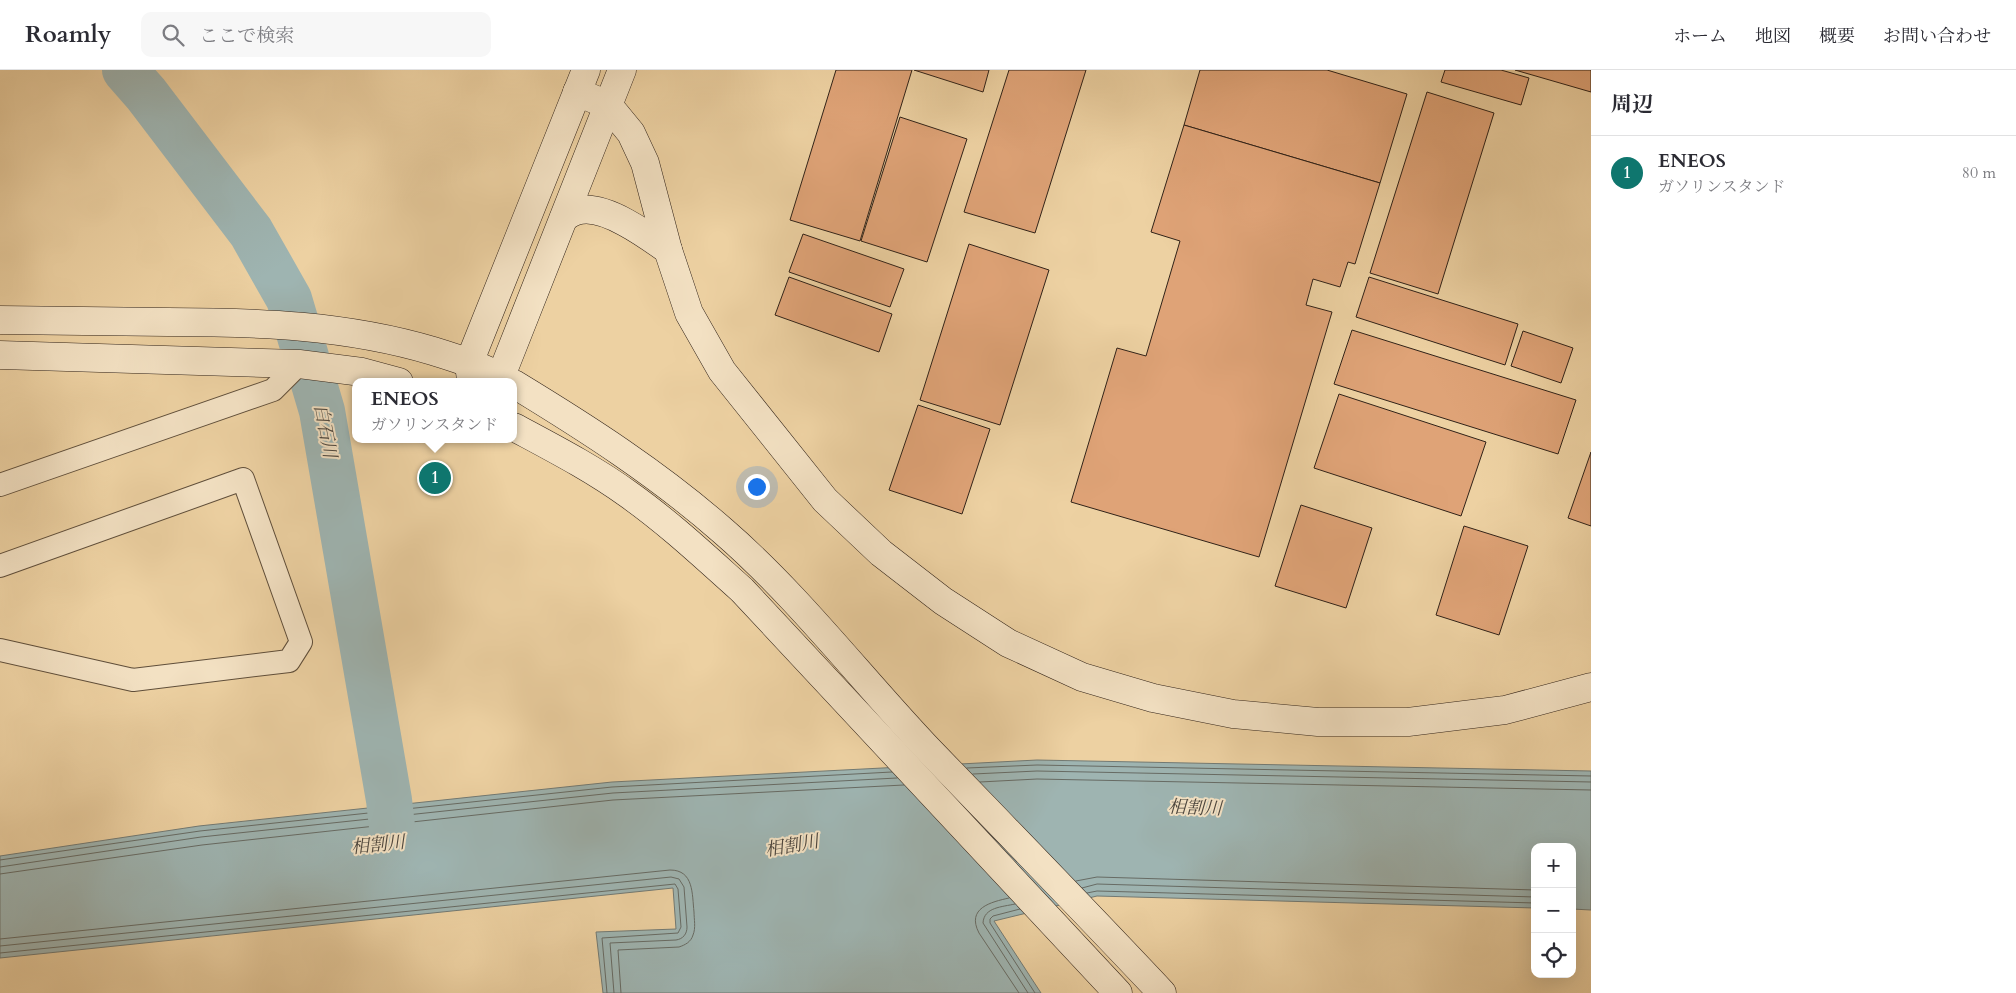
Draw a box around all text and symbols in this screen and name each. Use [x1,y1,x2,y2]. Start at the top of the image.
search box [141,12,491,57]
text: Roamly [25,18,111,51]
icon: search [159,21,187,49]
text: ここで検索 [199,23,294,49]
text: ホーム [1673,24,1727,49]
text: 地図 [1755,24,1791,49]
text: 概要 [1819,24,1855,49]
text: お問い合わせ [1883,24,1991,49]
text: 周辺 [1611,90,1653,119]
text: ENEOS [1658,148,1726,174]
text: 1 [1623,162,1631,184]
text: 80 m [1962,162,1996,184]
text: ガソリンスタンド [1658,176,1786,198]
popup [352,378,517,443]
text: ENEOS [371,386,439,412]
water label: 白石川 [308,402,343,462]
text: ガソリンスタンド [371,414,498,436]
pin: 1 [419,459,451,497]
your location [744,474,770,500]
water label: 相割川 [1168,795,1224,822]
water label: 相割川 [763,829,823,863]
water label: 相割川 [350,830,408,860]
map controls [1531,843,1576,978]
button: + [1531,843,1576,888]
button: − [1531,888,1576,933]
button: locate [1531,933,1576,978]

